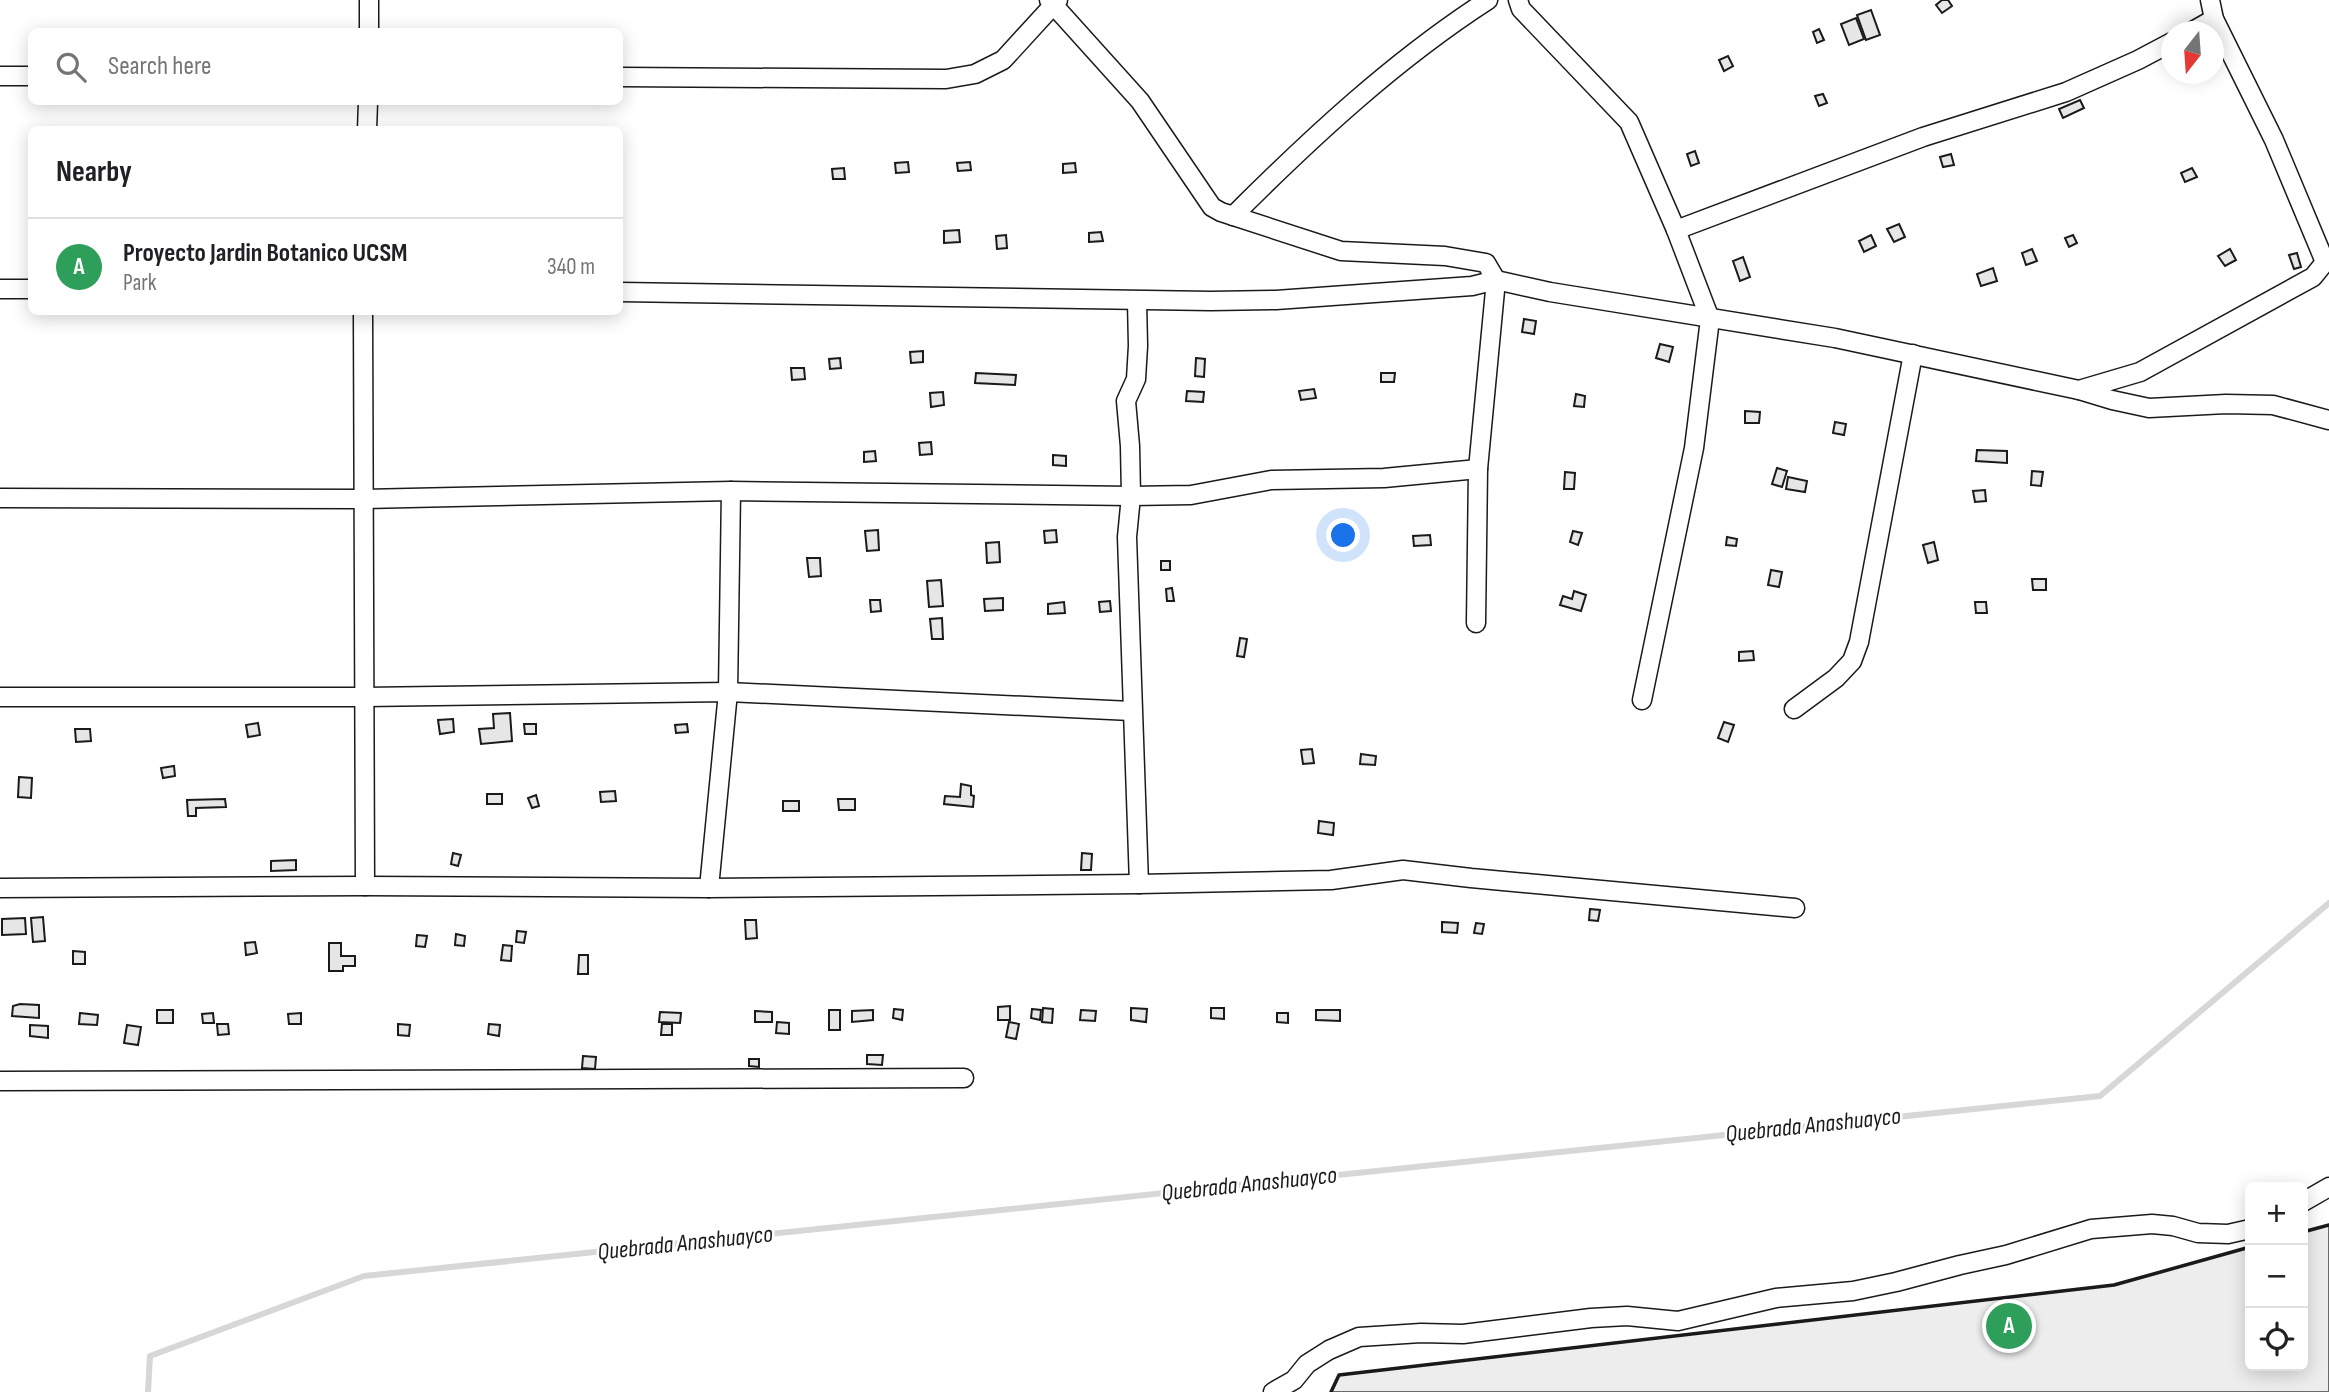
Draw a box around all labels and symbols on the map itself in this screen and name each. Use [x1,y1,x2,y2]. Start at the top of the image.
north arrow [2161,21,2224,84]
your location [1326,518,1360,552]
water label: Quebrada Anashuayco [1724,1101,1902,1149]
water label: Quebrada Anashuayco [1160,1160,1338,1208]
water label: Quebrada Anashuayco [596,1219,774,1267]
pin: A [1986,1300,2032,1352]

